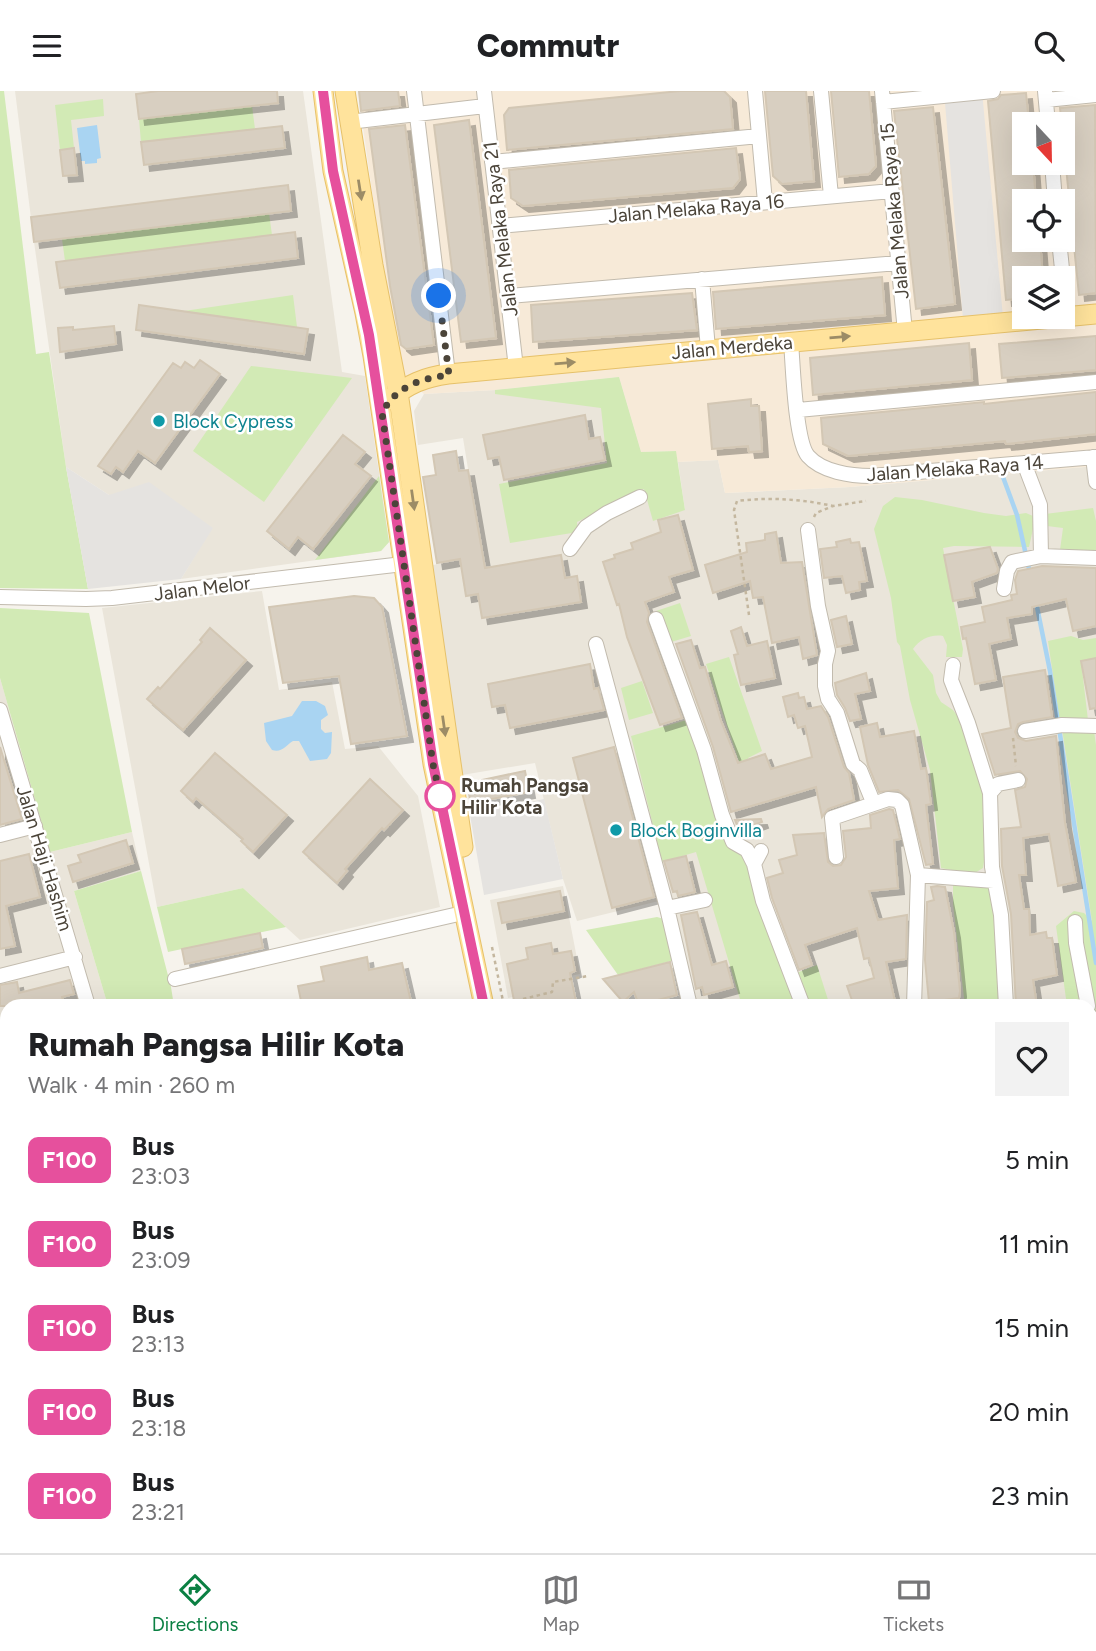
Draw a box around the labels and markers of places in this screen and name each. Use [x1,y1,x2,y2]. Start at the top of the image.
place label: Block Cypress [173,410,294,433]
marker: Block Cypress [151,413,167,429]
place label: Rumah Pangsa Hilir Kota [461,774,589,819]
marker: Rumah Pangsa Hilir Kota [425,781,455,811]
place label: Block Boginvilla [630,819,762,842]
marker: Block Boginvilla [608,822,624,838]

